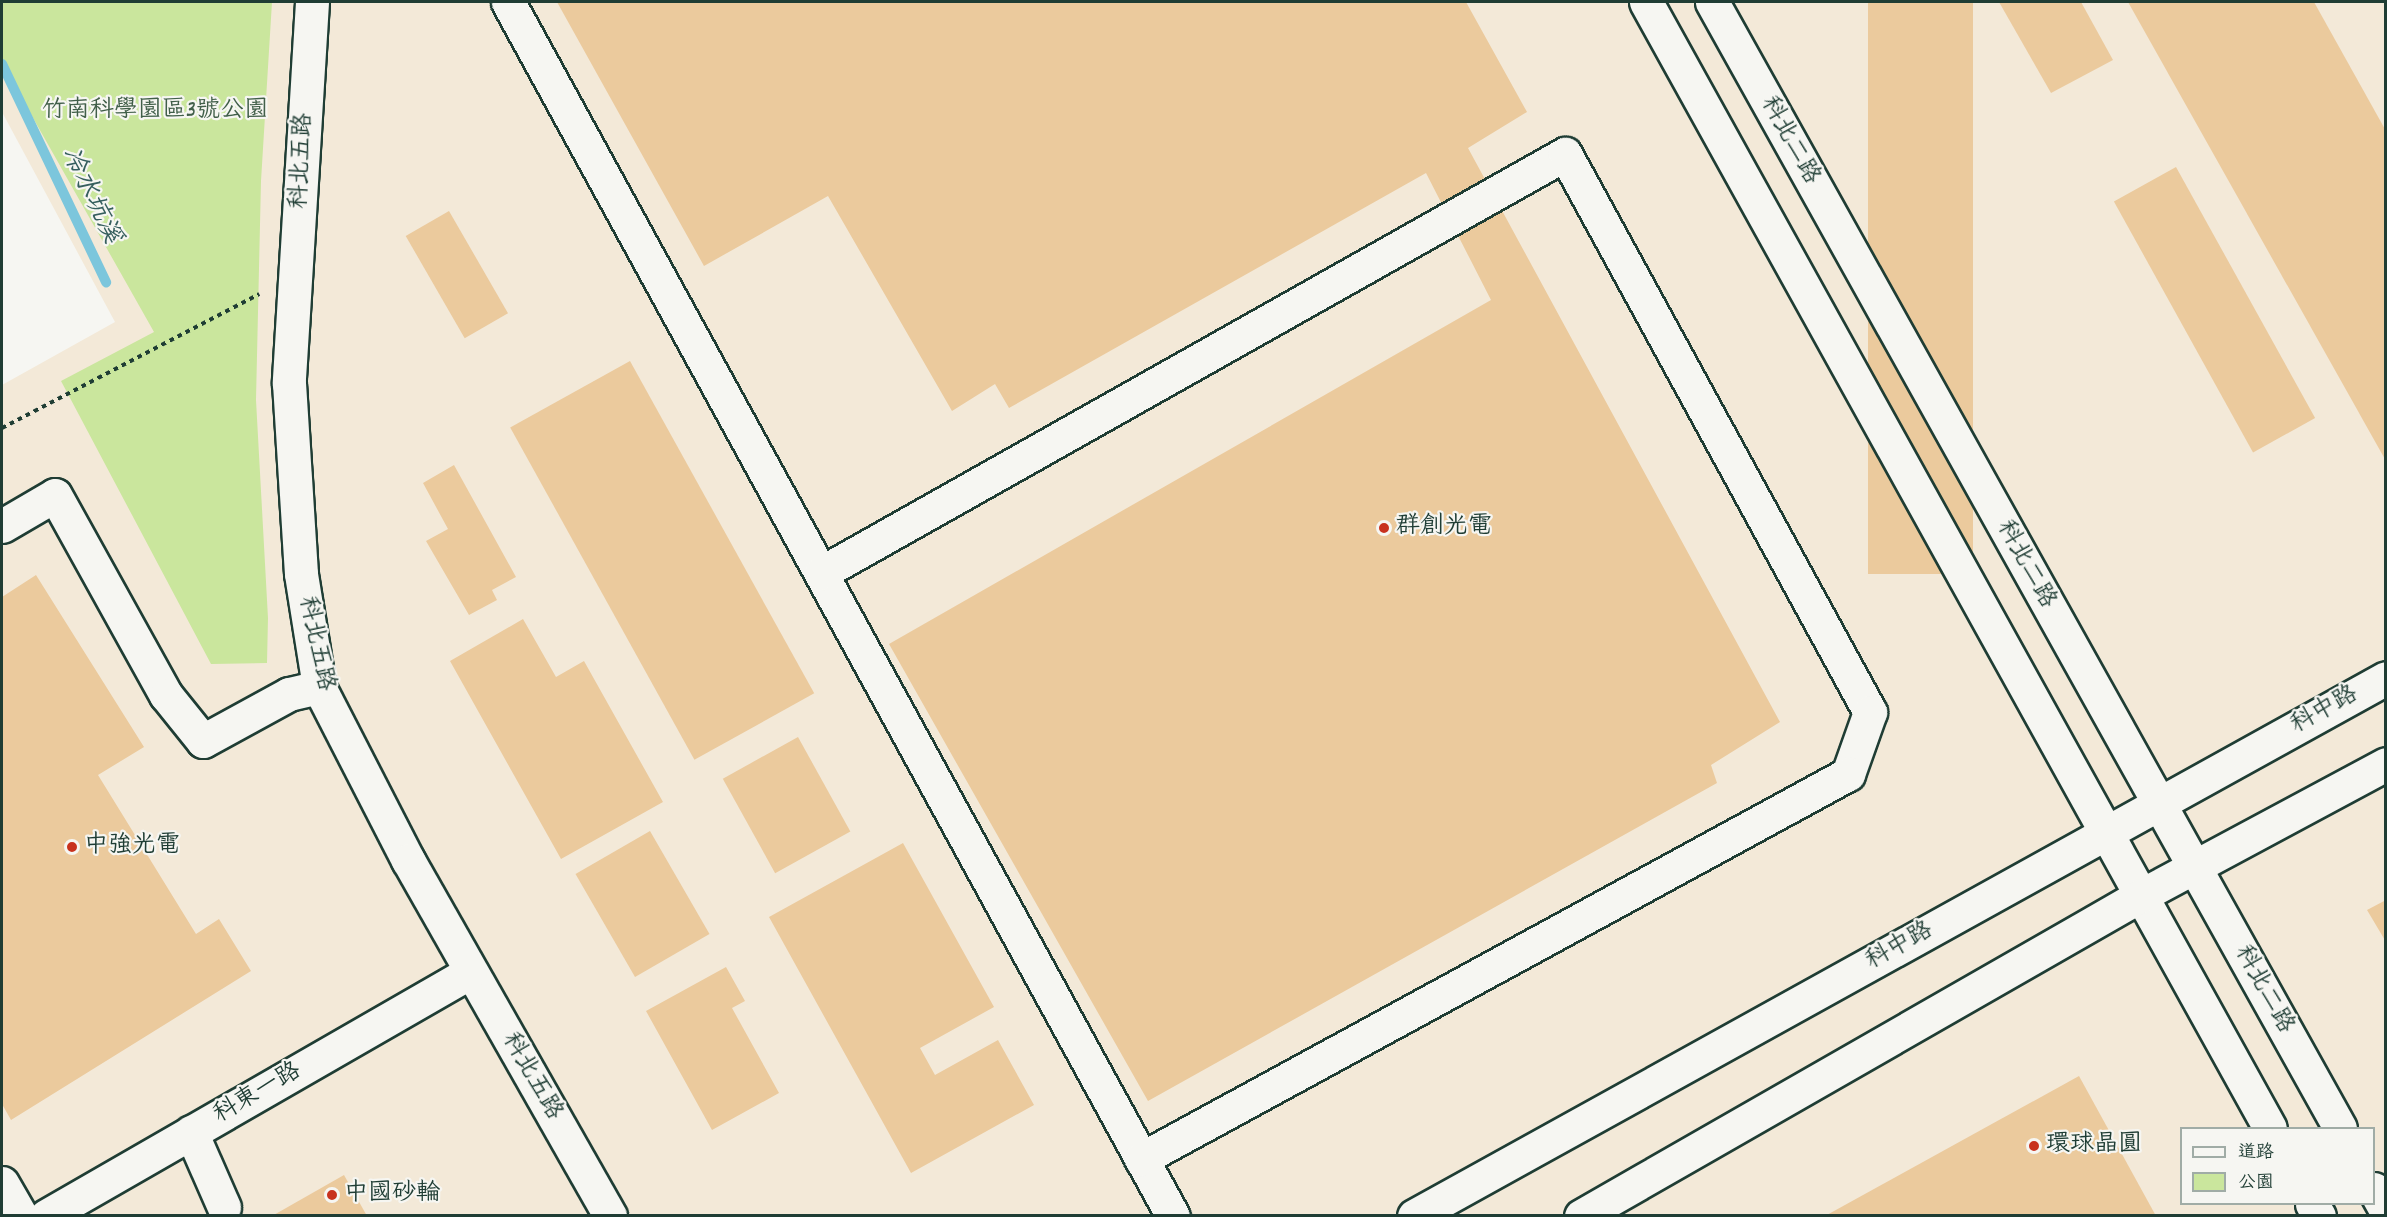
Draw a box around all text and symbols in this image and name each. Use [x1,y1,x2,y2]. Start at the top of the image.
street label: 科北二路 [1753,92,1825,190]
park label: 竹南科學園區3號公園 [42,98,268,126]
street label: 科北五路 [286,112,320,210]
water label: 冷水坑溪 [53,142,127,250]
place label: 群創光電 [1396,514,1492,542]
street label: 科北二路 [1989,516,2061,614]
marker: 群創光電 [1377,521,1391,535]
street label: 科北五路 [291,594,339,694]
street label: 科中路 [2287,681,2363,741]
place label: 中強光電 [84,833,180,861]
marker: 中強光電 [65,840,79,854]
street label: 科中路 [1862,917,1938,977]
street label: 科北二路 [2227,941,2299,1039]
street label: 科北五路 [495,1028,567,1126]
street label: 科東一路 [209,1058,307,1130]
legend [2180,1127,2375,1205]
place label: 環球晶圓 [2046,1132,2142,1160]
marker: 環球晶圓 [2027,1139,2041,1153]
text: 道路 [2238,1141,2274,1166]
text: 公園 [2238,1171,2274,1196]
place label: 中國砂輪 [344,1181,440,1209]
marker: 中國砂輪 [325,1188,339,1202]

